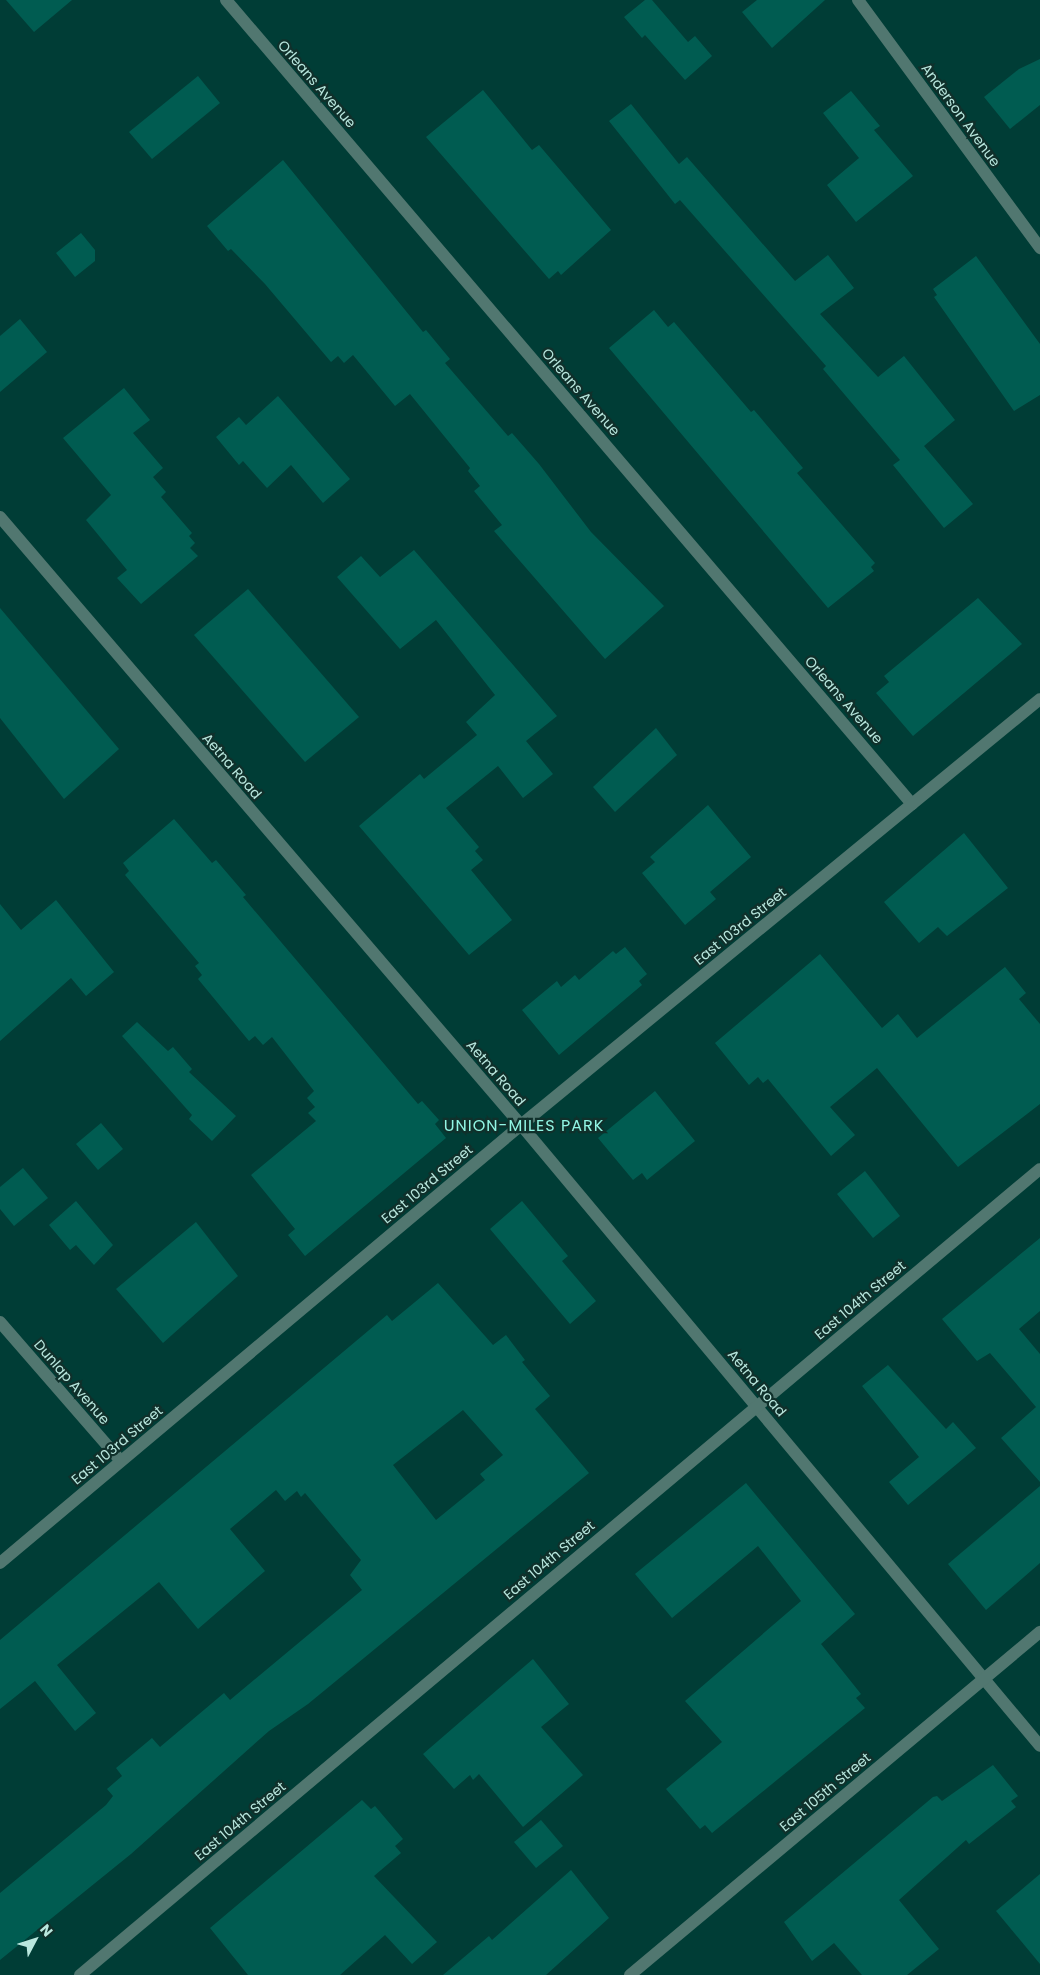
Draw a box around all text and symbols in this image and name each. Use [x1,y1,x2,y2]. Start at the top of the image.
street label: Orleans Avenue [274,37,360,131]
street label: Anderson Avenue [918,60,1004,170]
street label: Orleans Avenue [538,345,624,439]
street label: Orleans Avenue [801,653,887,747]
street label: Aetna Road [199,730,265,802]
street label: East 103rd Street [691,884,789,968]
street label: Aetna Road [463,1037,529,1109]
district label: UNION-MILES PARK [442,1116,606,1136]
street label: East 103rd Street [378,1141,476,1227]
street label: East 104th Street [811,1257,909,1343]
street label: Dunlap Avenue [31,1336,113,1428]
street label: Aetna Road [724,1346,790,1420]
street label: East 103rd Street [68,1402,166,1488]
street label: East 104th Street [500,1517,598,1603]
street label: East 105th Street [776,1749,874,1835]
street label: East 104th Street [191,1778,289,1864]
north arrow [10,1915,60,1965]
text: N [35,1920,58,1941]

